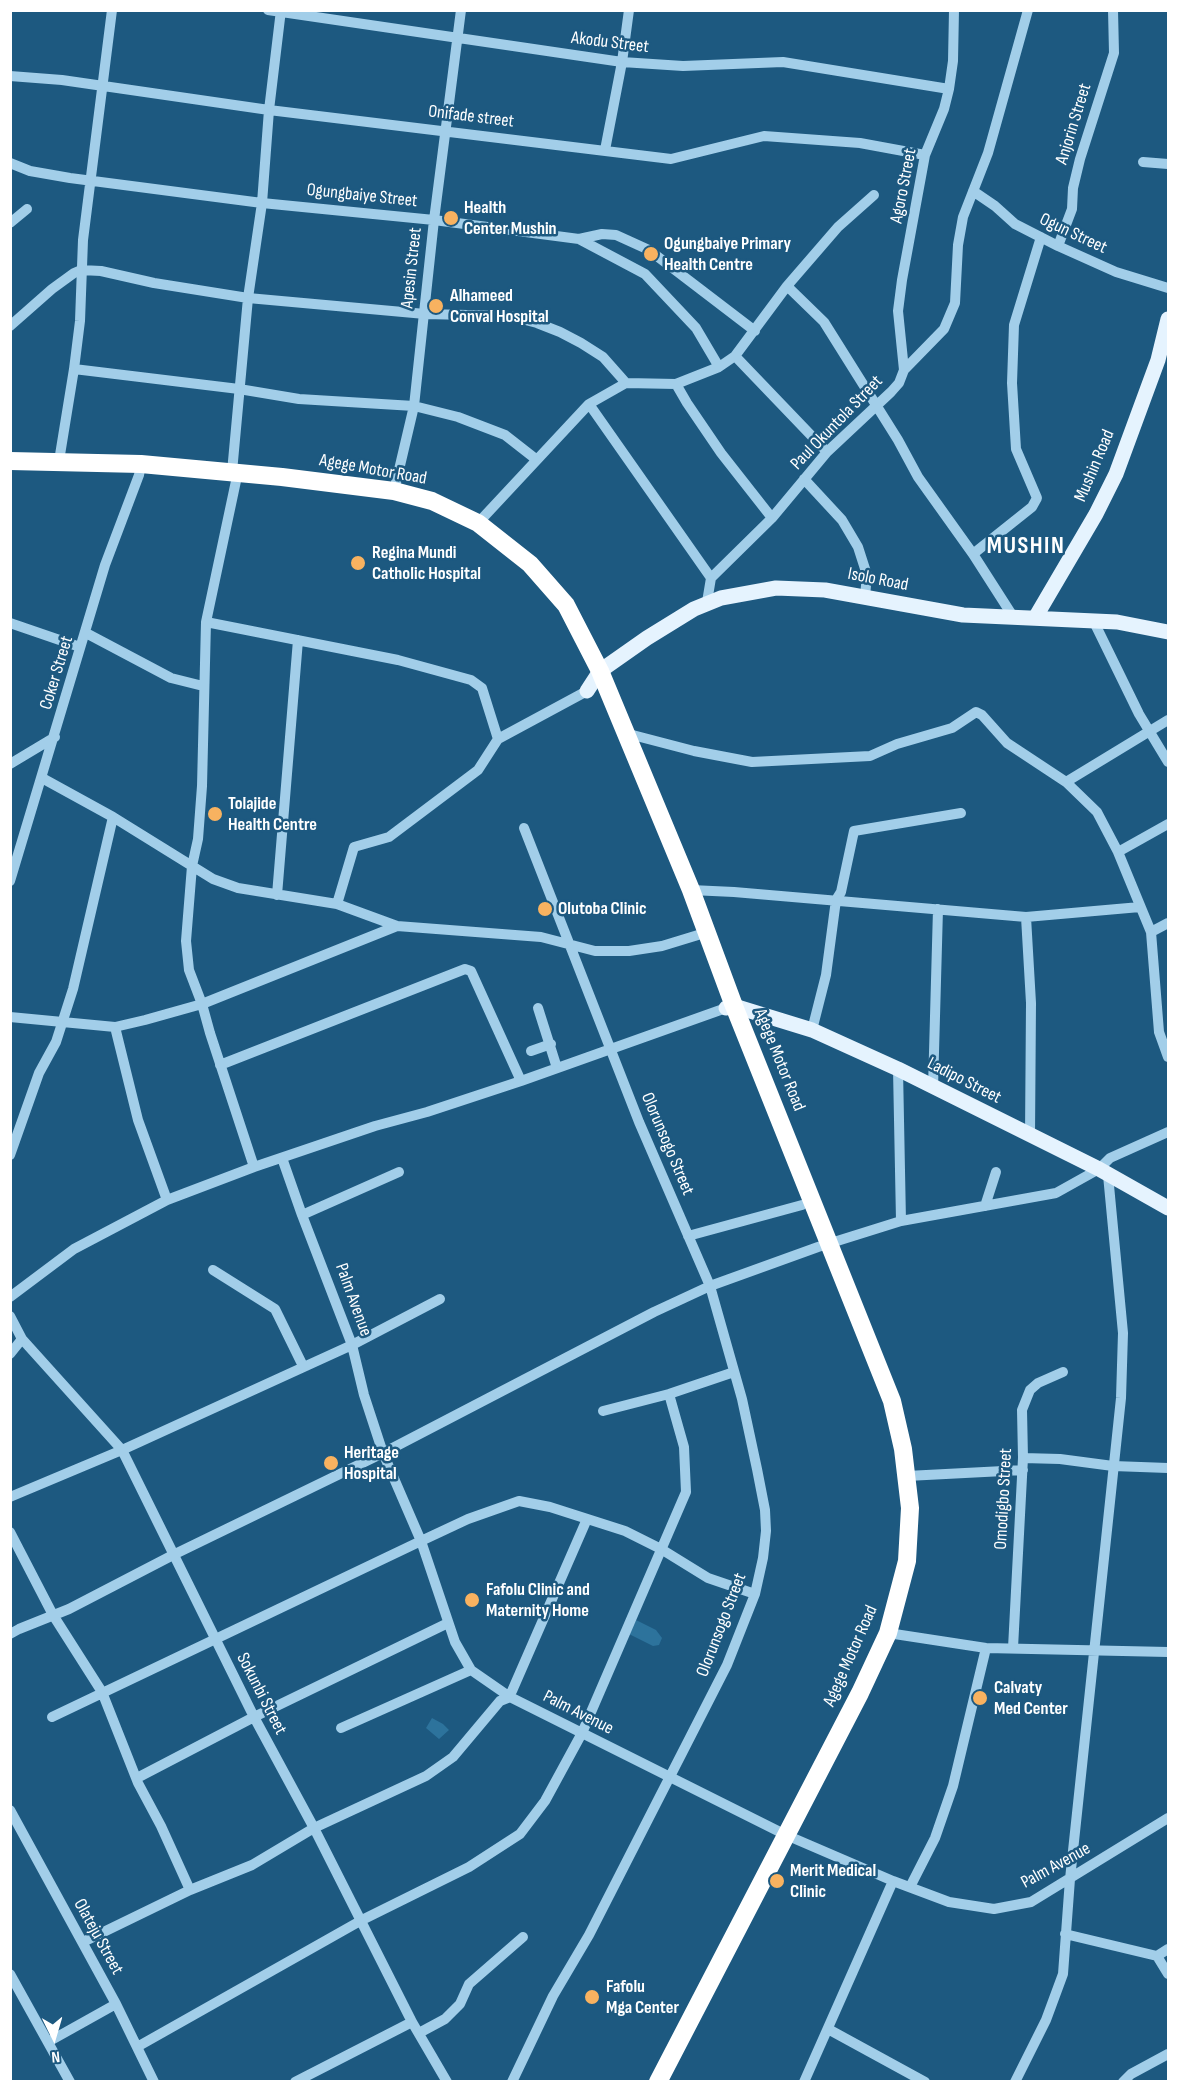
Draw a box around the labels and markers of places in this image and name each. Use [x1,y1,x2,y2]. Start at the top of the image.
place label: Health Center Mushin [464,197,557,240]
marker: Health Center Mushin [442,209,460,227]
place label: Ogungbaiye Primary Health Centre [664,233,791,276]
marker: Ogungbaiye Primary Health Centre [642,245,660,263]
place label: Alhameed Conval Hospital [450,285,549,328]
marker: Alhameed Conval Hospital [427,297,445,315]
place label: Regina Mundi Catholic Hospital [372,542,481,584]
marker: Regina Mundi Catholic Hospital [349,554,367,572]
place label: Tolajide Health Centre [228,793,317,836]
marker: Tolajide Health Centre [206,805,224,823]
place label: Olutoba Clinic [558,898,647,920]
marker: Olutoba Clinic [536,900,554,918]
place label: Heritage Hospital [344,1442,399,1484]
marker: Heritage Hospital [322,1454,340,1472]
place label: Fafolu Clinic and Maternity Home [486,1579,590,1622]
marker: Fafolu Clinic and Maternity Home [463,1591,481,1609]
place label: Calvaty Med Center [994,1677,1068,1720]
marker: Calvaty Med Center [971,1689,989,1707]
place label: Merit Medical Clinic [790,1860,876,1902]
marker: Merit Medical Clinic [768,1872,786,1890]
place label: Fafolu Mga Center [606,1976,679,2018]
marker: Fafolu Mga Center [583,1988,601,2006]

